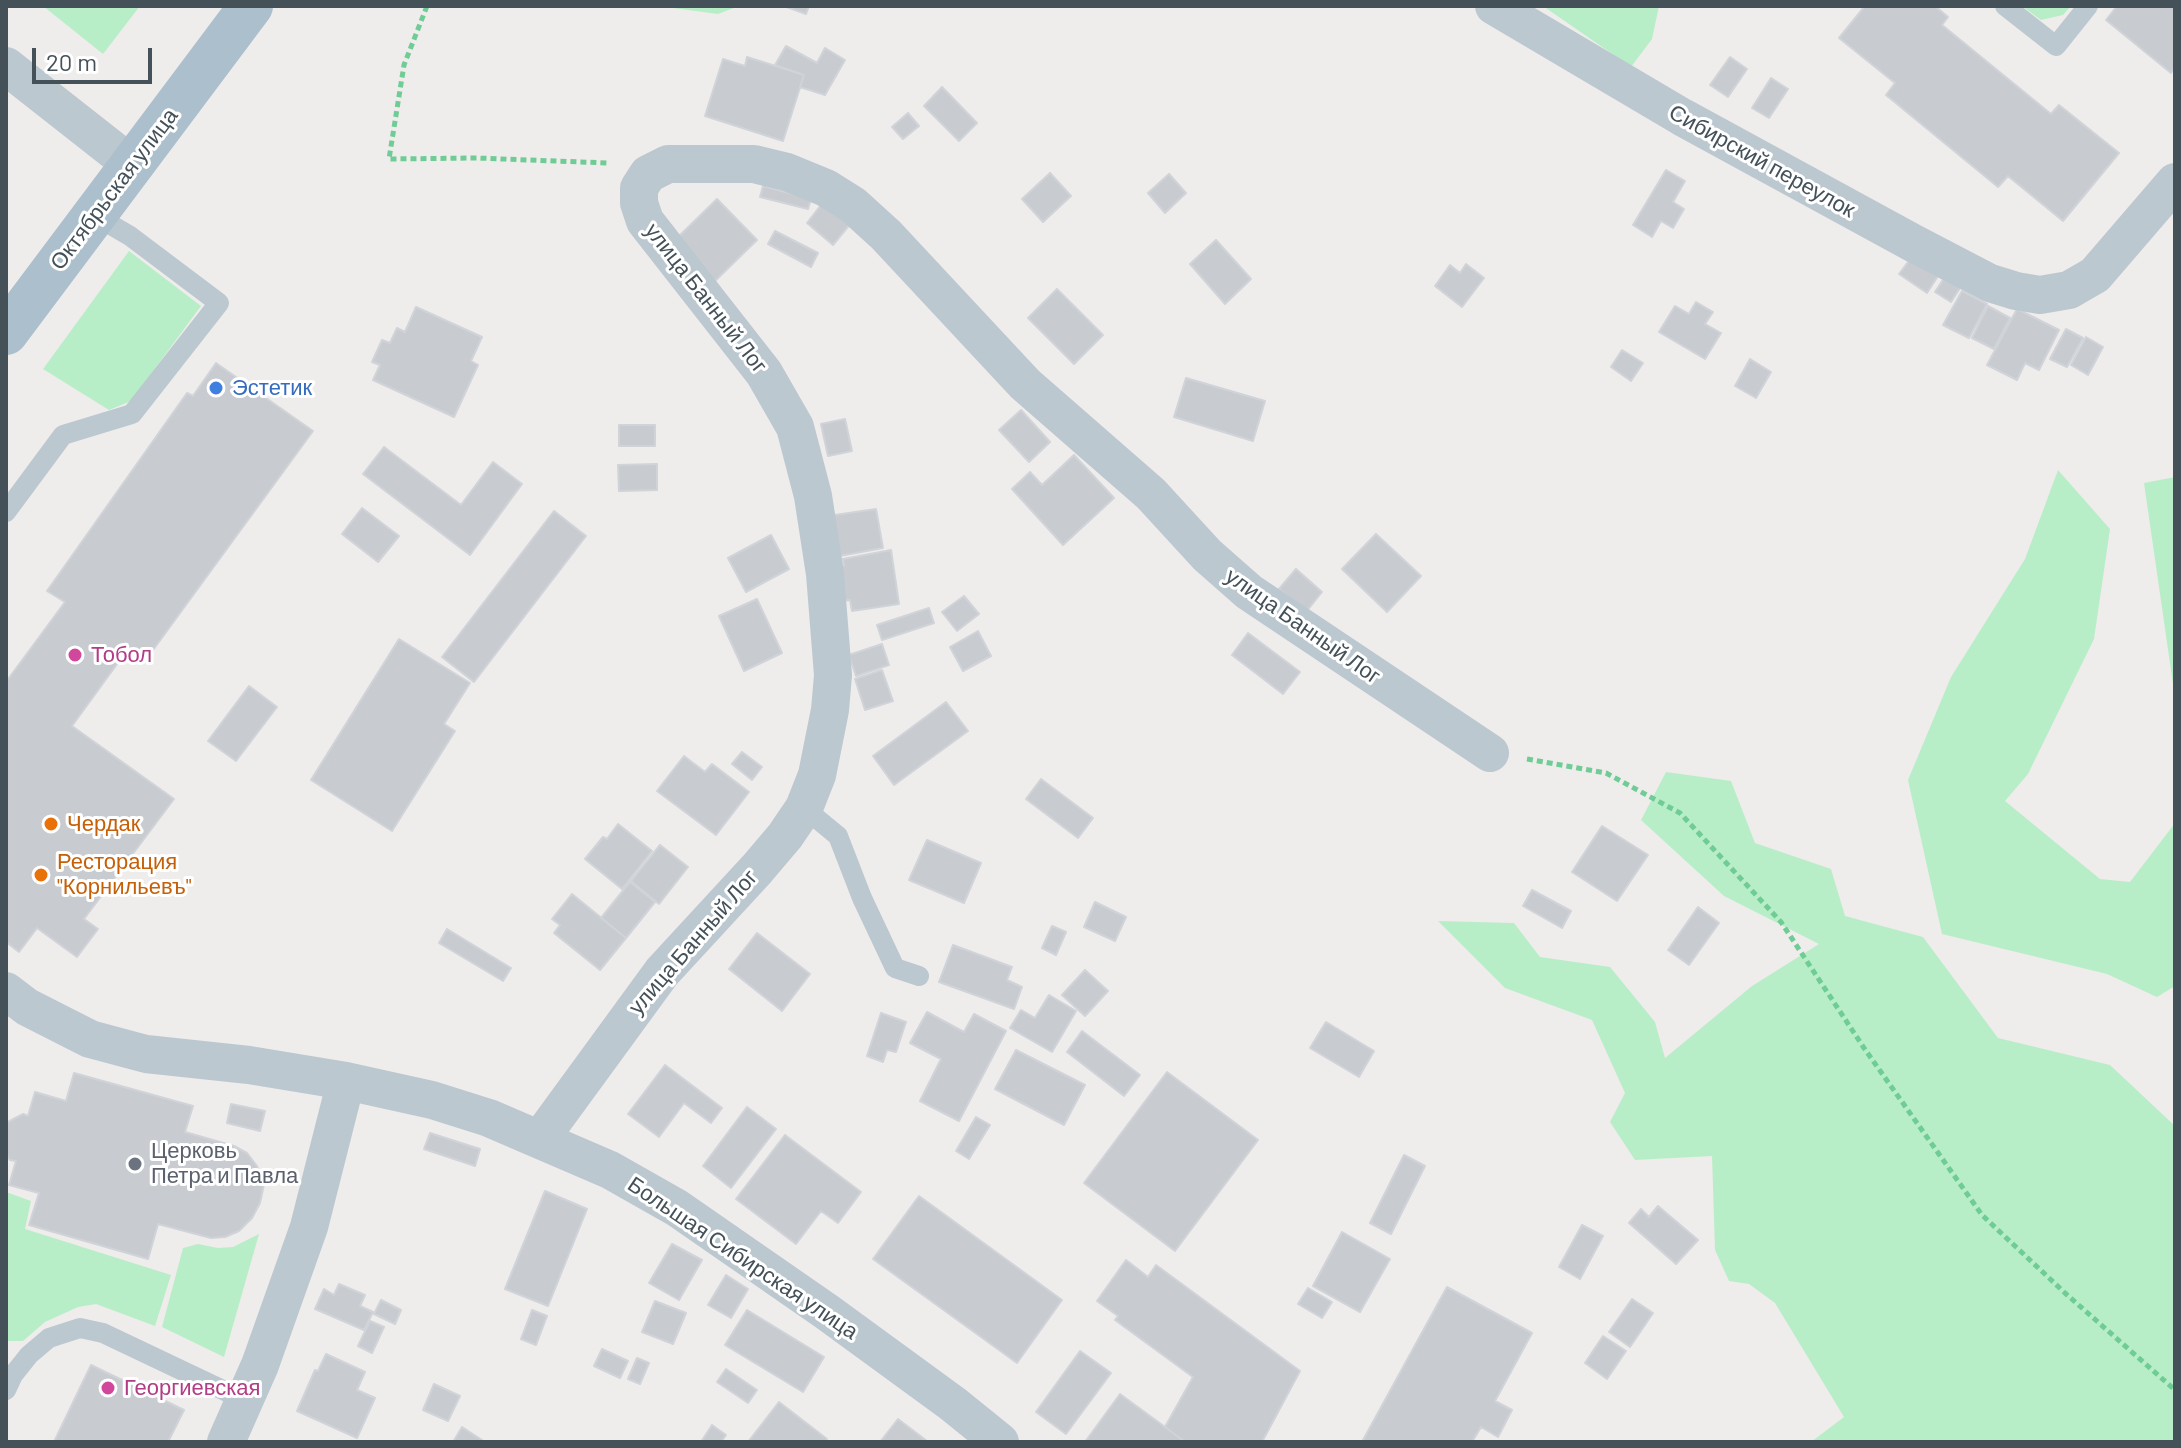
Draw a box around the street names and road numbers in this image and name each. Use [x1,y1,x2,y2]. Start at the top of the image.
street label: Сибирский переулок [1664,99,1860,223]
street label: Октябрьская улица [45,103,183,275]
street label: улица Банный Лог [639,218,773,378]
street label: улица Банный Лог [1220,563,1386,689]
street label: улица Банный Лог [623,864,763,1020]
street label: Большая Сибирская улица [623,1171,863,1345]

